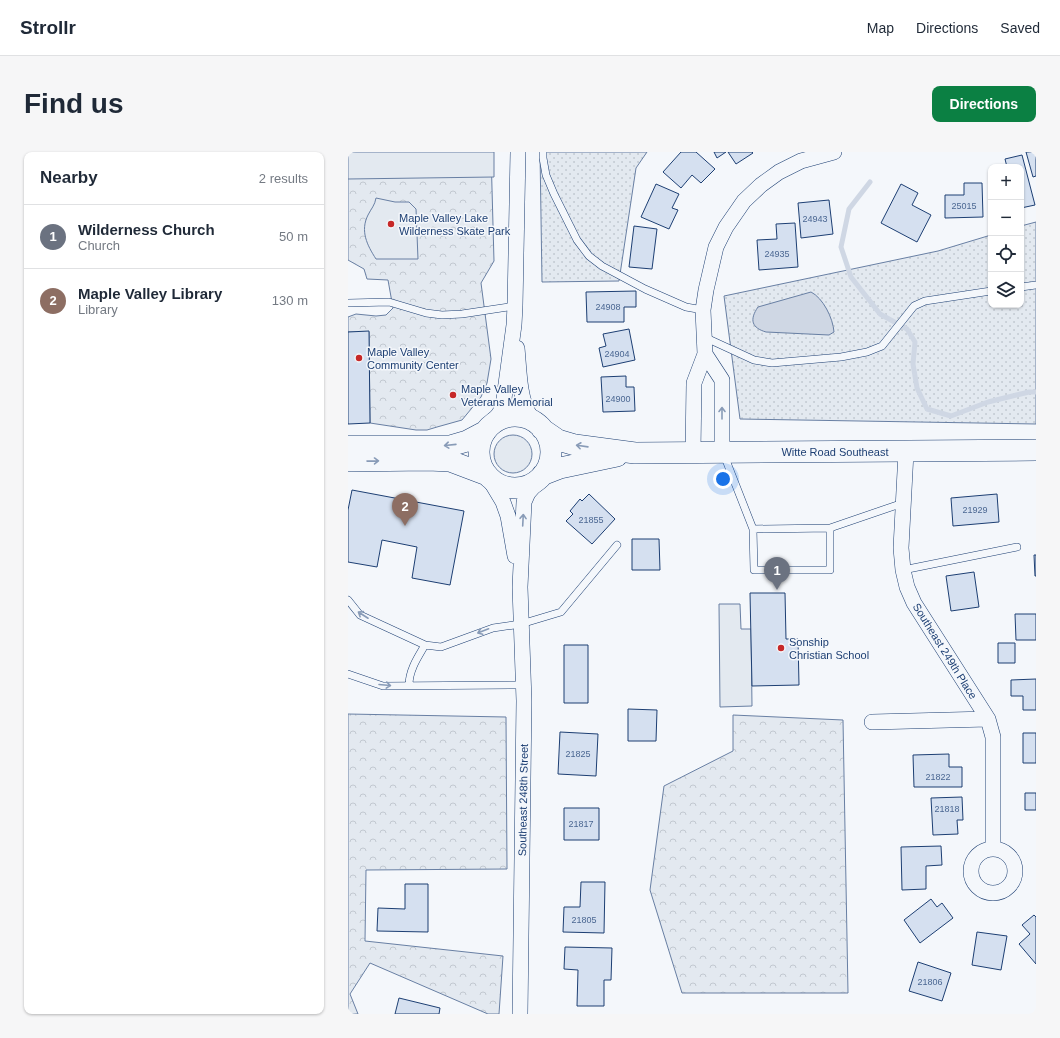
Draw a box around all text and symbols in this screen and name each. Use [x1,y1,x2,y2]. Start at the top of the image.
text: Strollr [20,17,76,38]
text: Map [867,20,894,36]
text: Directions [916,20,978,36]
text: Saved [1000,20,1040,36]
button: Directions [932,86,1036,122]
text: Find us [24,88,124,119]
map controls [988,164,1024,308]
button: + [988,164,1024,200]
text: Nearby [40,168,98,187]
text: 2 results [259,171,308,186]
button: − [988,200,1024,236]
house number: 25015 [951,201,977,211]
place label: Maple Valley Lake Wilderness Skate Park [399,212,511,237]
house number: 24943 [802,214,828,224]
marker: Maple Valley Lake Wilderness Skate Park [386,219,396,229]
text: Wilderness Church [78,221,215,238]
text: 1 [49,229,57,244]
text: 50 m [279,229,308,244]
button: locate [988,236,1024,272]
text: Church [78,238,120,253]
house number: 24935 [764,249,790,259]
button: layers [988,272,1024,308]
text: Maple Valley Library [78,285,222,302]
text: 2 [49,293,57,308]
text: 130 m [272,293,308,308]
text: Library [78,302,118,317]
house number: 24908 [595,302,621,312]
place label: Maple Valley Community Center [367,346,459,371]
house number: 24904 [604,349,630,359]
marker: Maple Valley Community Center [354,353,364,363]
place label: Maple Valley Veterans Memorial [461,383,553,408]
marker: Maple Valley Veterans Memorial [448,390,458,400]
house number: 24900 [605,394,631,404]
one-way arrow [718,407,726,420]
one-way arrow [444,441,457,449]
one-way arrow [576,442,589,450]
street label: Witte Road Southeast [781,446,889,458]
one-way arrow [366,457,379,465]
your location [713,469,733,489]
pin: 2 [392,493,418,526]
house number: 21929 [962,505,988,515]
one-way arrow [519,514,526,527]
house number: 21855 [578,515,604,525]
pin: 1 [764,557,790,590]
street label: Southeast 249th Place [911,601,979,701]
one-way arrow [357,611,369,619]
one-way arrow [477,628,489,636]
place label: Sonship Christian School [789,636,869,661]
marker: Sonship Christian School [776,643,786,653]
one-way arrow [378,681,391,689]
street label: Southeast 248th Street [516,744,530,856]
house number: 21825 [565,749,591,759]
house number: 21822 [925,772,951,782]
house number: 21818 [934,804,960,814]
house number: 21817 [568,819,594,829]
house number: 21805 [571,915,597,925]
house number: 21806 [917,977,943,987]

